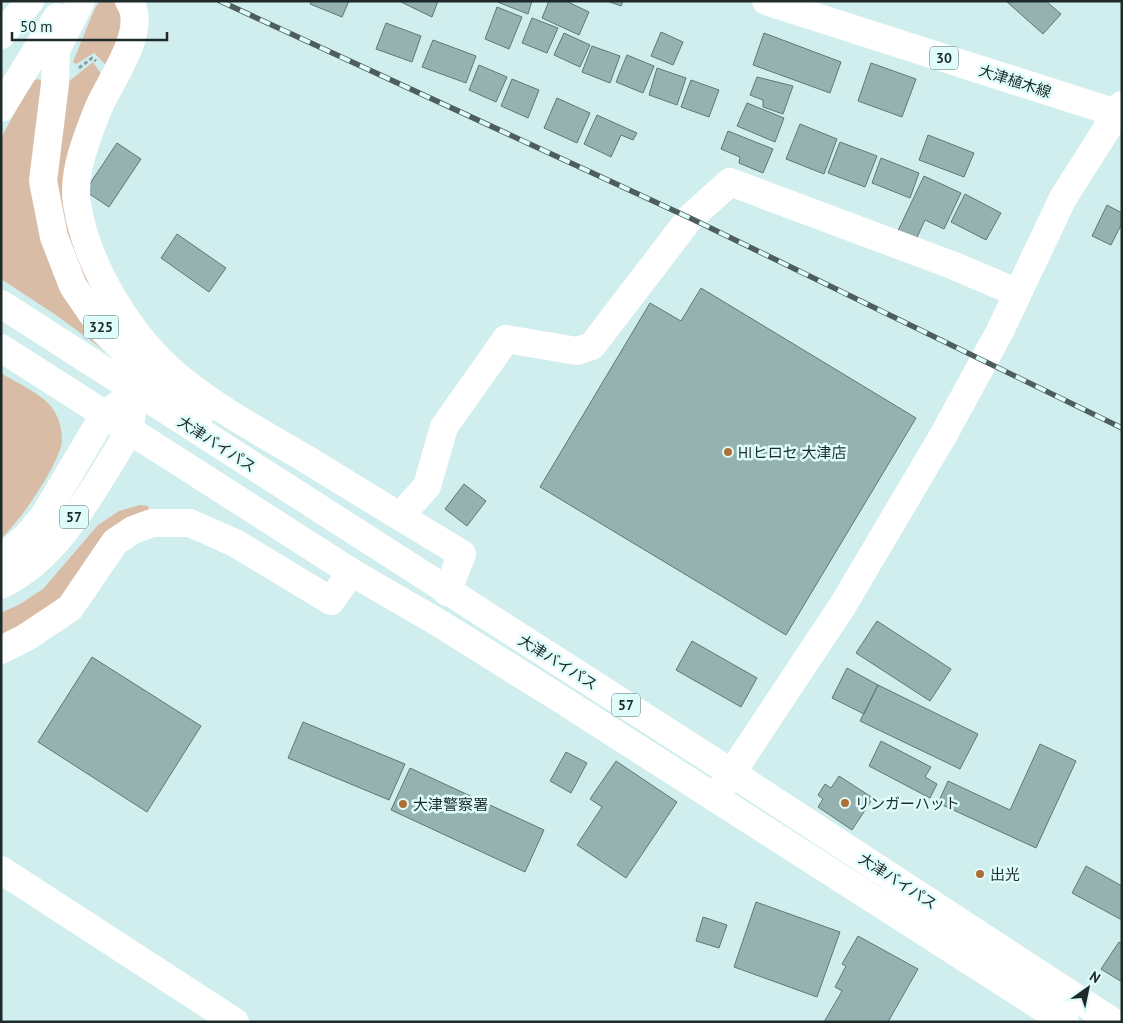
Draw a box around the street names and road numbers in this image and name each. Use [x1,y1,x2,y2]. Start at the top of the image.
road number: 30 [930,46,958,70]
street label: 大津植木線 [976,60,1054,102]
road number: 325 [84,316,118,338]
street label: 大津バイパス [174,412,260,476]
road number: 57 [60,506,88,528]
street label: 大津バイパス [515,630,601,694]
road number: 57 [612,694,640,716]
street label: 大津バイパス [855,849,941,913]

